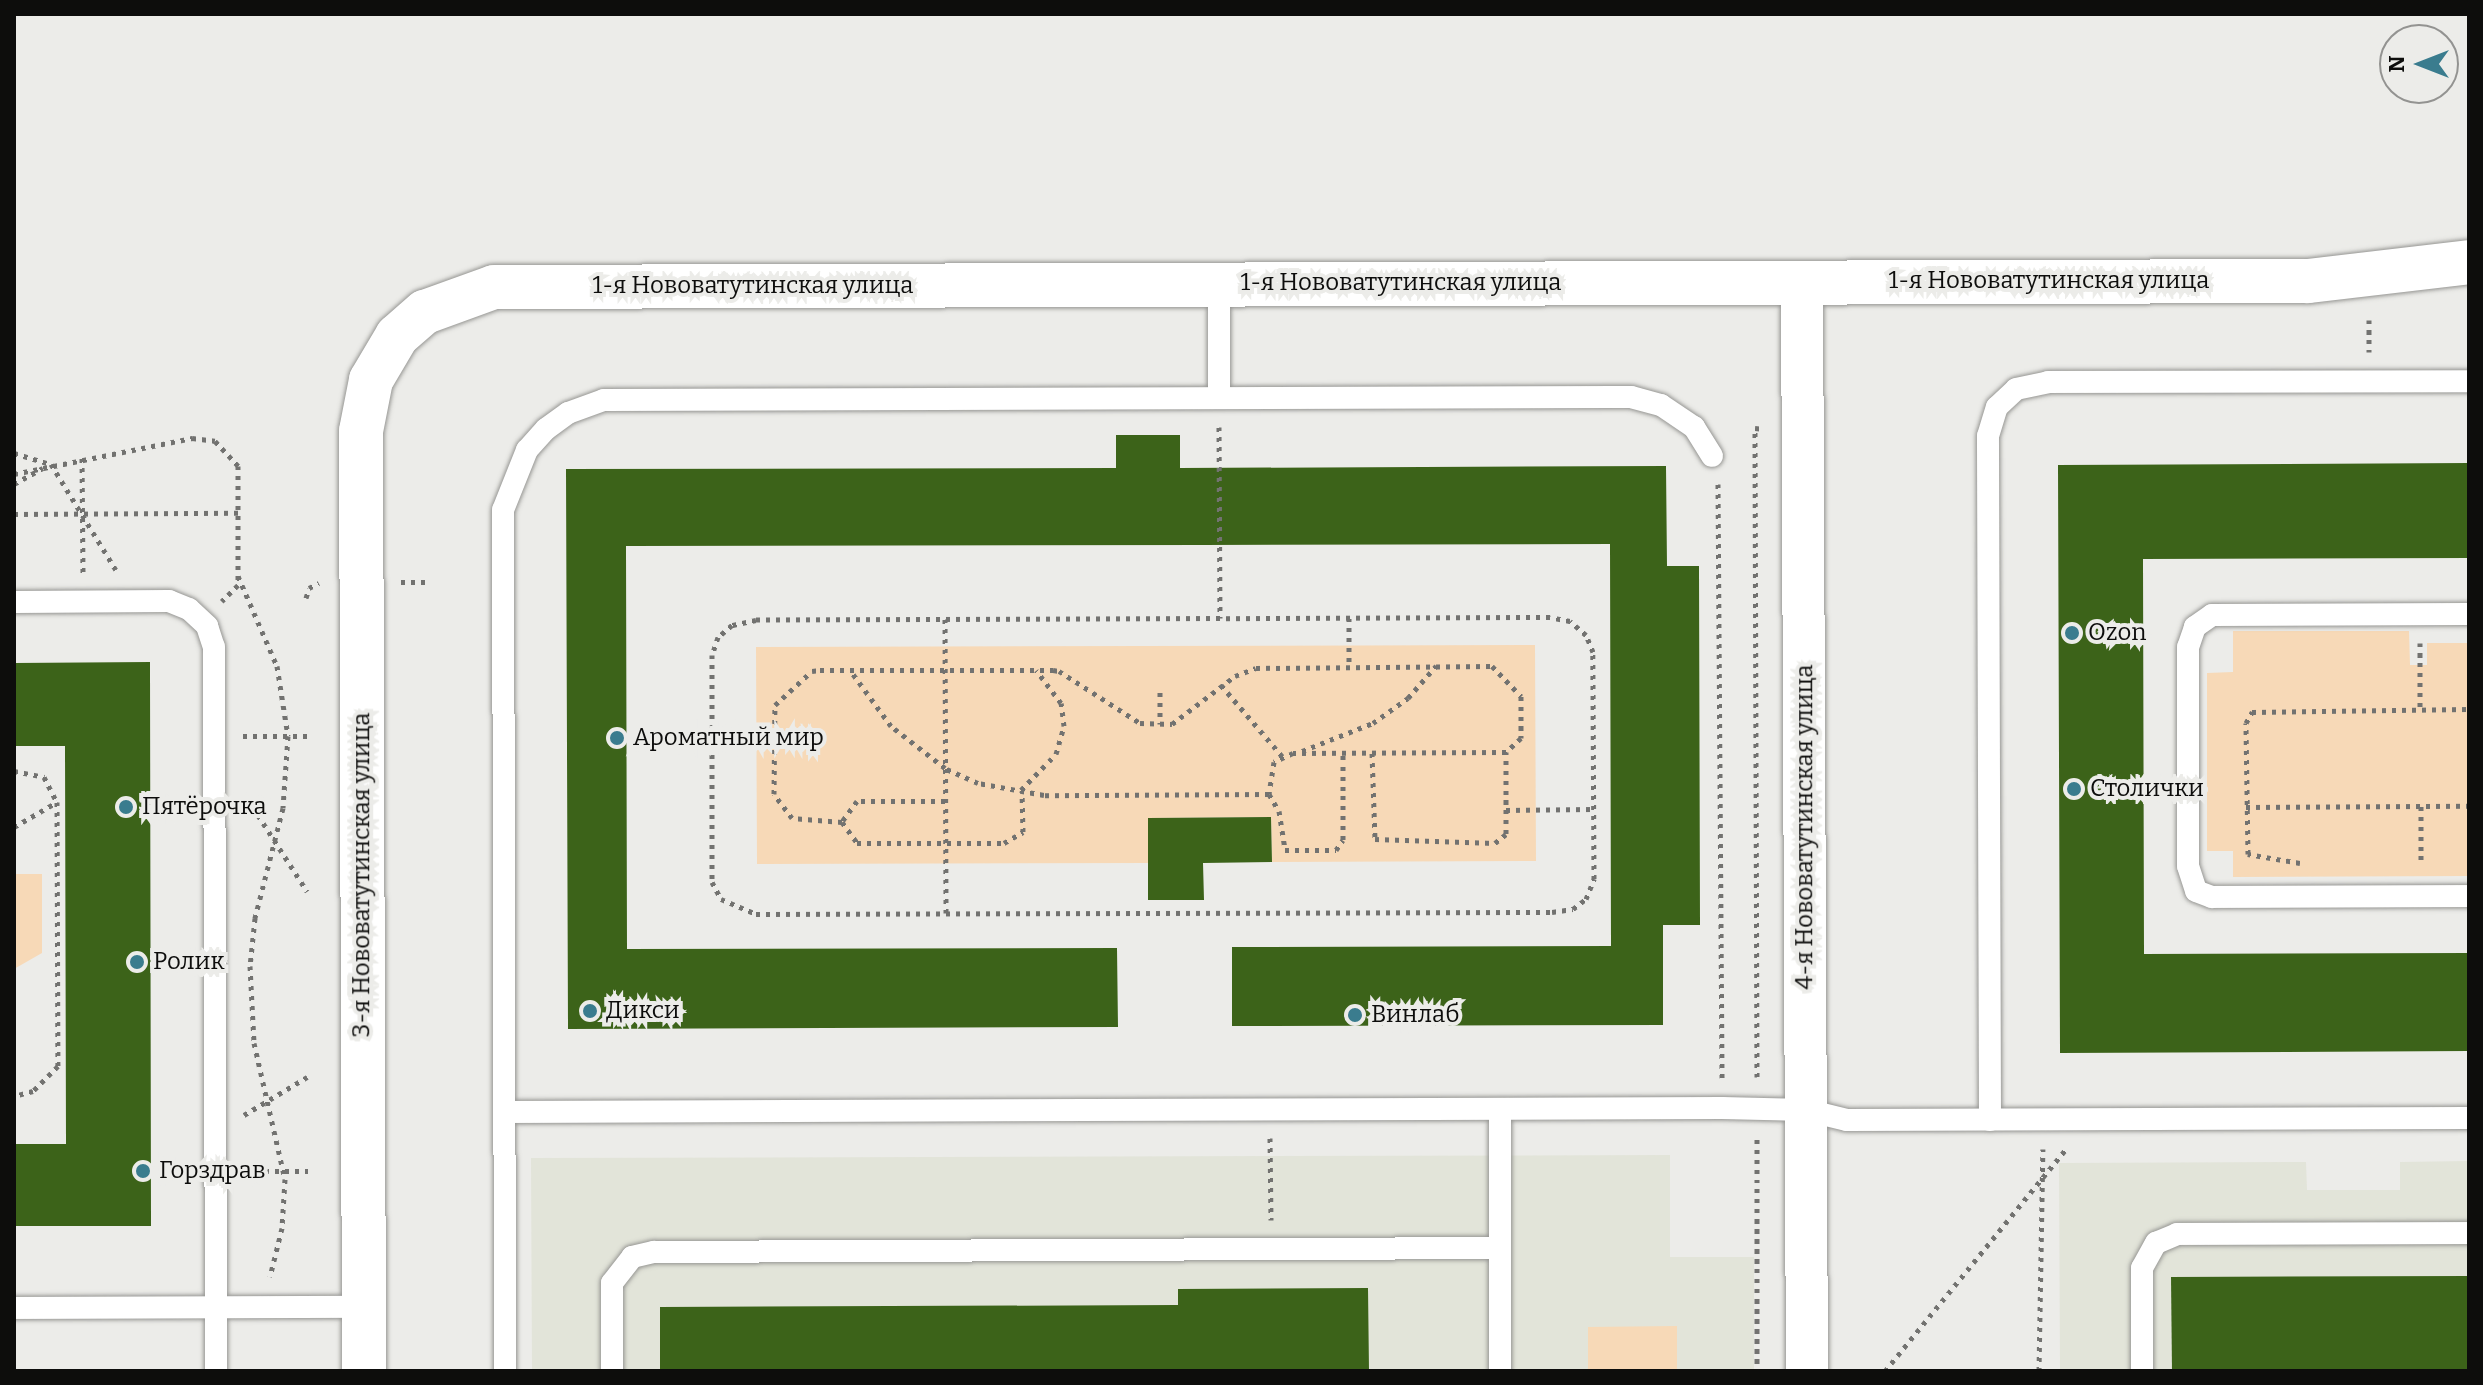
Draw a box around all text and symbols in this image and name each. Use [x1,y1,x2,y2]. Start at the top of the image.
north arrow [2379,24,2459,104]
text: N [2383,56,2410,73]
street label: 1-я Нововатутинская улица [1889,267,2209,295]
street label: 1-я Нововатутинская улица [1241,269,1561,297]
street label: 1-я Нововатутинская улица [593,272,913,300]
place label: Ozon [2088,619,2146,647]
marker: Ozon [2063,624,2081,642]
street label: 4-я Нововатутинская улица [1791,664,1819,990]
street label: 3-я Нововатутинская улица [348,713,376,1037]
place label: Ароматный мир [633,724,824,752]
marker: Ароматный мир [608,729,626,747]
place label: Столички [2090,775,2204,803]
marker: Столички [2065,780,2083,798]
place label: Пятёрочка [142,793,267,821]
marker: Пятёрочка [117,798,135,816]
place label: Ролик [153,948,225,976]
marker: Ролик [128,953,146,971]
place label: Дикси [606,997,680,1025]
place label: Винлаб [1371,1001,1459,1029]
marker: Дикси [581,1002,599,1020]
marker: Винлаб [1346,1006,1364,1024]
place label: Горздрав [159,1157,265,1185]
marker: Горздрав [134,1162,152,1180]

